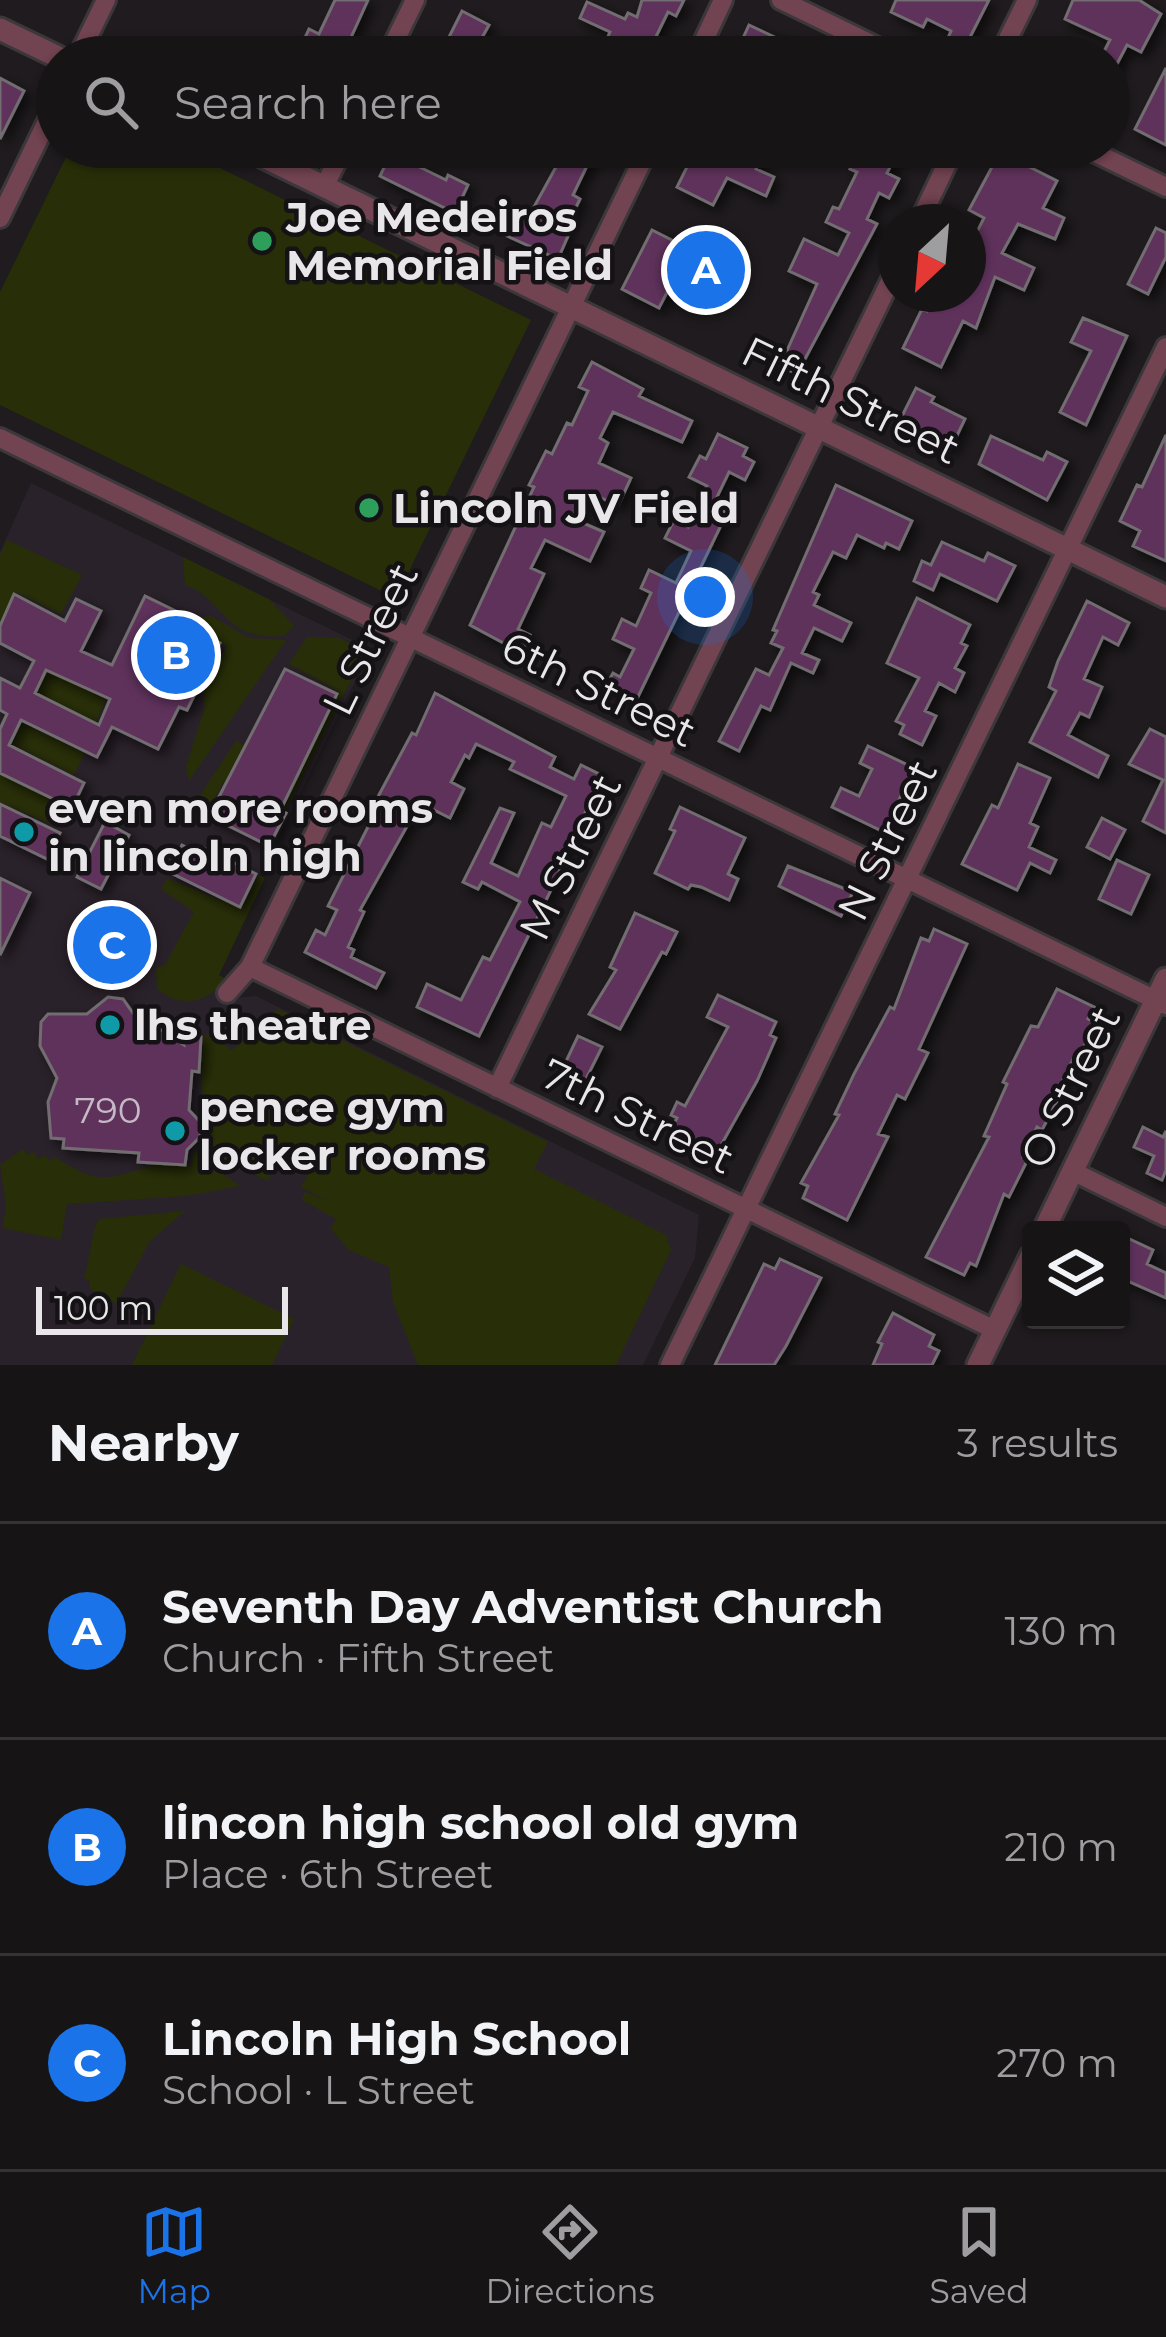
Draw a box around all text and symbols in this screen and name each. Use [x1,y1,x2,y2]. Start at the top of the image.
search box [36,36,1130,168]
icon: search [78,69,144,135]
text: Search here [174,75,442,130]
place label: Joe Medeiros Memorial Field [285,191,613,291]
north arrow [878,204,986,312]
pin: A [667,225,745,315]
marker: Joe Medeiros Memorial Field [249,228,275,254]
street label: Fifth Street [734,325,968,475]
place label: Lincoln JV Field [393,482,739,534]
marker: Lincoln JV Field [356,495,382,521]
street label: L Street [311,554,429,724]
your location [675,567,735,627]
pin: B [137,610,215,700]
street label: 6th Street [494,620,704,758]
street label: N Street [826,751,948,929]
street label: M Street [508,766,632,948]
place label: even more rooms in lincoln high [48,782,433,882]
marker: even more rooms in lincoln high [11,819,37,845]
pin: C [73,900,151,990]
street label: O Street [1009,998,1131,1176]
place label: lhs theatre [134,999,372,1051]
marker: lhs theatre [97,1012,123,1038]
street label: 7th Street [533,1047,743,1185]
place label: pence gym locker rooms [199,1081,486,1181]
house number: 790 [75,1088,141,1132]
marker: pence gym locker rooms [162,1118,188,1144]
map controls [1022,1221,1130,1329]
button: layers [1022,1221,1130,1329]
scale bar [36,1281,288,1334]
text: 100 m [54,1288,153,1328]
text: Nearby [48,1412,239,1474]
text: 3 results [957,1419,1118,1467]
text: Seventh Day Adventist Church [162,1579,884,1634]
text: A [72,1607,102,1655]
text: 130 m [1005,1607,1118,1655]
text: Church · Fifth Street [162,1634,554,1682]
text: lincon high school old gym [162,1795,799,1850]
text: B [72,1823,102,1871]
text: 210 m [1004,1823,1118,1871]
text: Place · 6th Street [162,1850,493,1898]
text: Lincoln High School [162,2011,631,2066]
text: C [73,2039,101,2087]
text: 270 m [996,2039,1118,2087]
text: School · L Street [162,2066,475,2114]
tab: Map [137,2199,211,2311]
tab: Directions [486,2199,655,2311]
tab: Saved [929,2199,1029,2311]

